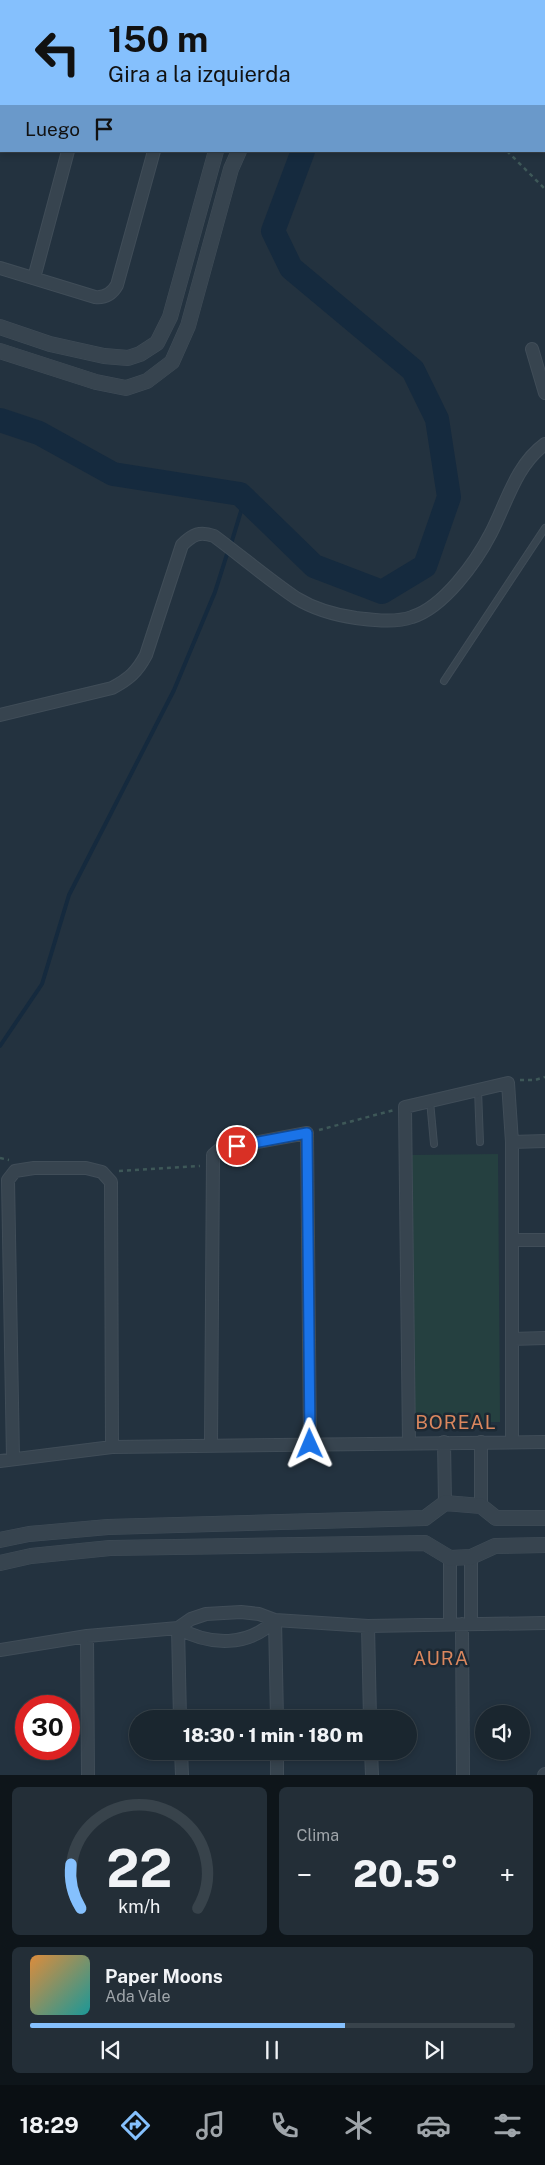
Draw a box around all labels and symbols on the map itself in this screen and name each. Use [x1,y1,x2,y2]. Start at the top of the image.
pin [216,1125,258,1167]
district label: BOREAL [415,1411,497,1433]
position arrow [283,1417,335,1469]
district label: AURA [413,1647,469,1669]
speed limit sign: 30 [15,1695,80,1760]

